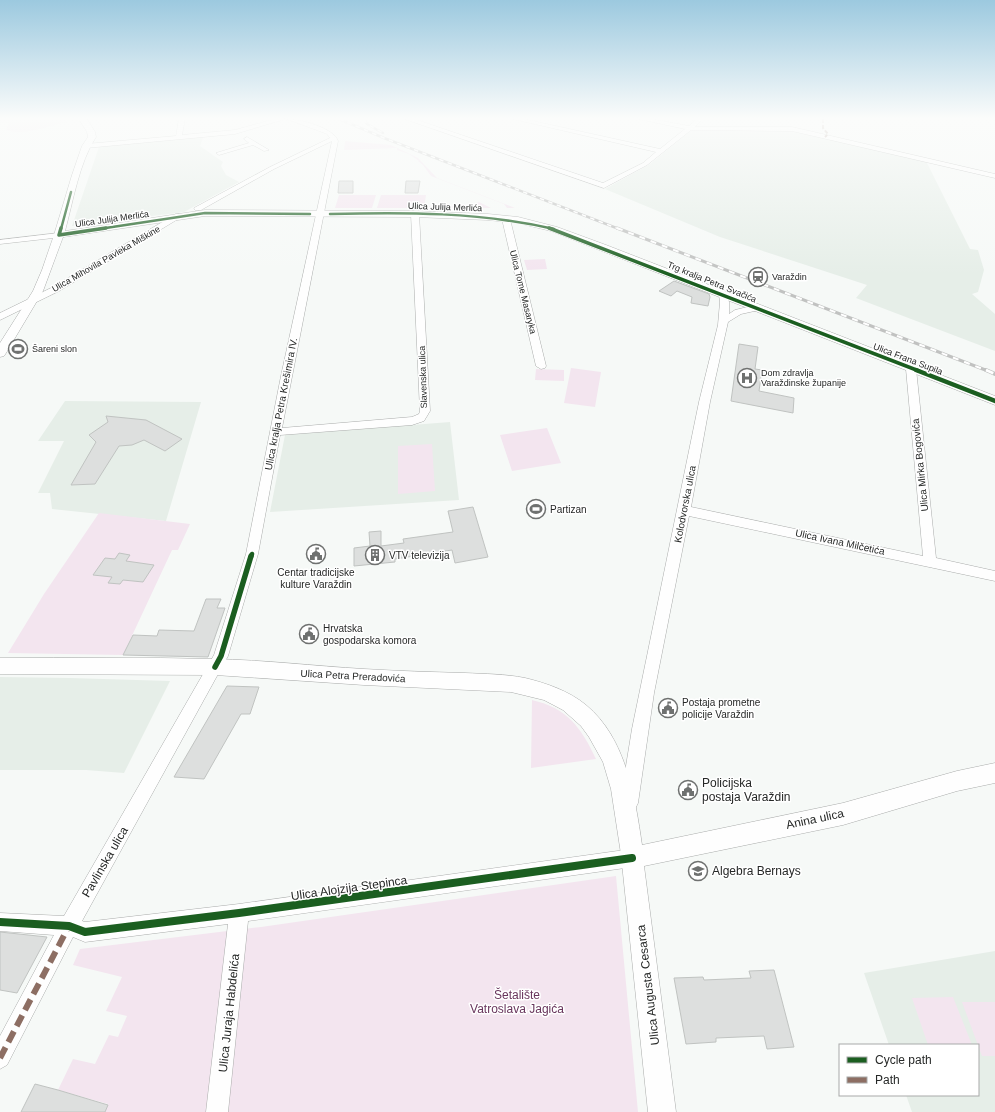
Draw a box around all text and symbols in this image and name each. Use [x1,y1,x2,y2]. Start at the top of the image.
street label: Ulica Julija Merlića [408,201,482,213]
street label: Ulica Julija Merlića [74,209,150,229]
street label: Ulica Mihovila Pavleka Miškine [50,224,162,294]
street label: Ulica Tome Masaryka [508,249,538,335]
street label: Trg kralja Petra Svačića [666,260,758,304]
station icon: Varaždin [747,266,769,288]
place label: Varaždin [772,272,807,282]
street label: Ulica kralja Petra Krešimira IV. [263,337,299,471]
sports icon: Šareni slon [7,338,29,360]
street label: Ulica Frana Supila [872,341,944,377]
place label: Šareni slon [32,344,77,354]
street label: Slavenska ulica [417,346,429,408]
hospital icon: Dom zdravlja Varaždinske županije [736,367,758,389]
place label: Dom zdravlja Varaždinske županije [761,368,846,388]
street label: Ulica Mirka Bogovića [910,418,930,512]
street label: Kolodvorska ulica [672,464,698,544]
sports icon: Partizan [525,498,547,520]
place label: Partizan [550,504,587,515]
street label: Ulica Ivana Milčetića [794,527,886,557]
public building icon: Centar tradicijske kulture Varaždin [305,543,327,565]
building icon: VTV televizija [364,544,386,566]
place label: VTV televizija [389,550,450,561]
place label: Centar tradicijske kulture Varaždin [277,567,355,590]
public building icon: Hrvatska gospodarska komora [298,623,320,645]
place label: Hrvatska gospodarska komora [323,623,417,646]
street label: Ulica Petra Preradovića [300,668,406,684]
public building icon: Postaja prometne policije Varaždin [657,697,679,719]
place label: Postaja prometne policije Varaždin [682,697,761,720]
place label: Policijska postaja Varaždin [702,776,791,804]
public building icon: Policijska postaja Varaždin [677,779,699,801]
street label: Anina ulica [785,806,845,832]
street label: Pavlinska ulica [79,824,131,900]
school or university icon: Algebra Bernays [687,860,709,882]
place label: Algebra Bernays [712,864,801,878]
street label: Ulica Alojzija Stepinca [290,873,408,903]
street label: Ulica Augusta Cesarca [634,924,662,1046]
street label: Ulica Juraja Habdelića [216,953,242,1073]
park label: Šetalište Vatroslava Jagića [470,987,564,1016]
legend [839,1044,979,1096]
text: Cycle path [875,1053,932,1067]
text: Path [875,1073,900,1087]

